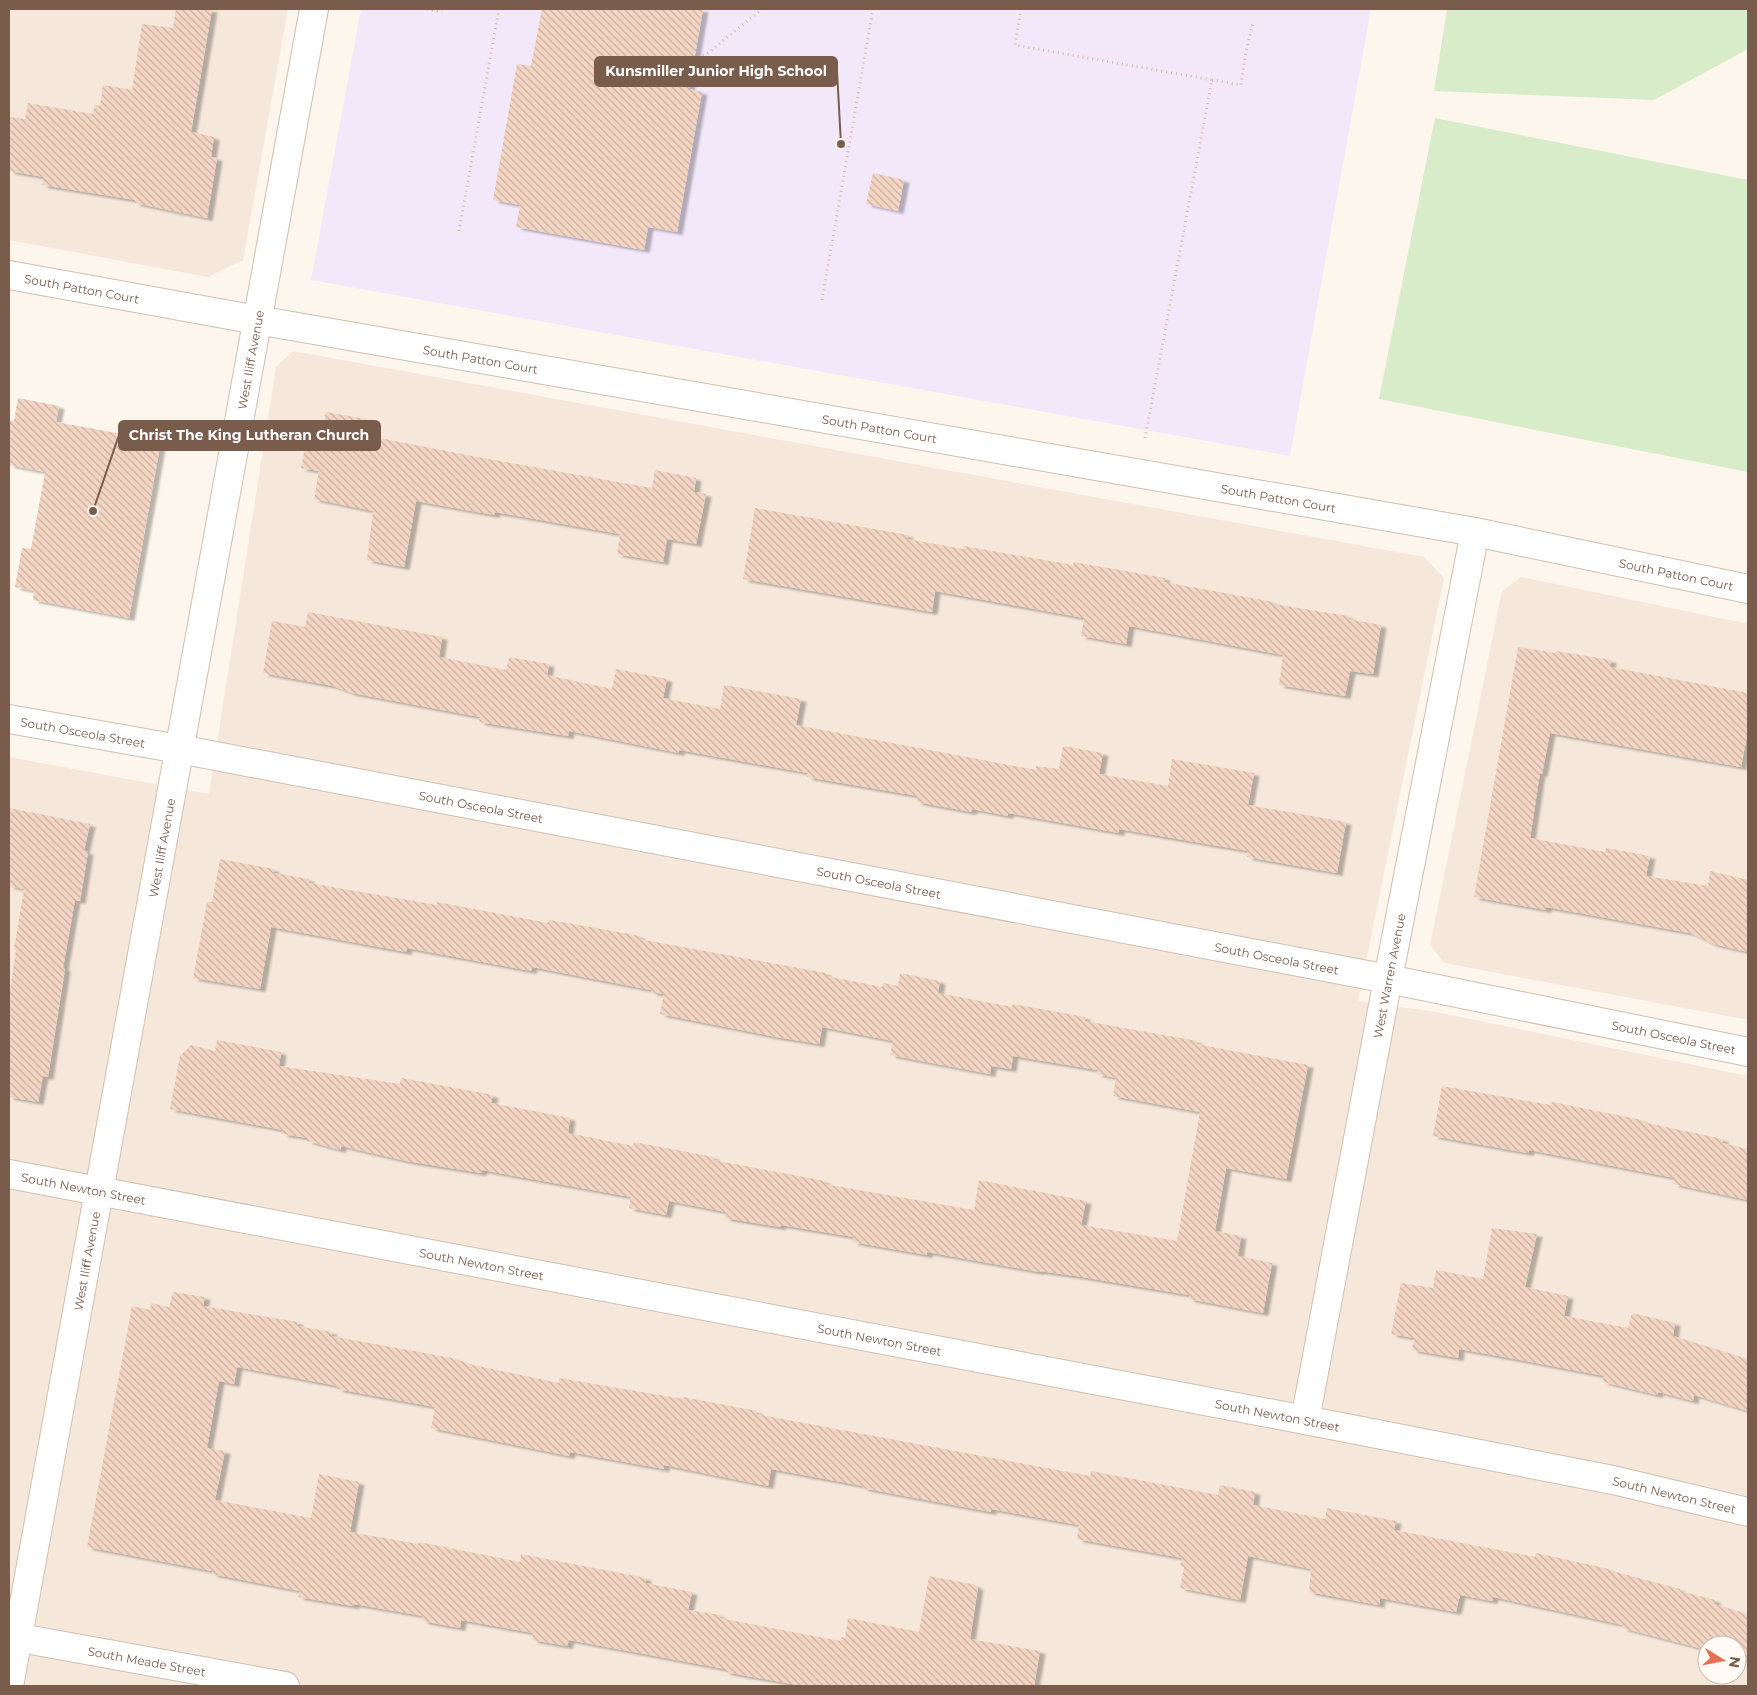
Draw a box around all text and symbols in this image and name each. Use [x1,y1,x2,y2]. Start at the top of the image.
callout: Kunsmiller Junior High School [595,57,837,86]
text: Kunsmiller Junior High School [605,62,827,80]
street label: South Patton Court [23,270,141,306]
street label: West Iliff Avenue [234,309,267,411]
street label: South Patton Court [422,342,539,376]
street label: South Patton Court [821,411,938,446]
callout: Christ The King Lutheran Church [119,421,380,450]
text: Christ The King Lutheran Church [129,426,369,444]
street label: South Patton Court [1220,480,1337,515]
street label: South Patton Court [1618,555,1735,593]
street label: South Osceola Street [19,714,146,750]
street label: South Osceola Street [418,787,545,826]
street label: West Iliff Avenue [145,797,178,899]
street label: South Osceola Street [815,863,942,901]
street label: West Warren Avenue [1369,912,1408,1040]
street label: South Osceola Street [1213,939,1340,977]
street label: South Osceola Street [1610,1017,1737,1057]
street label: South Newton Street [20,1169,147,1207]
street label: West Iliff Avenue [70,1210,103,1312]
street label: South Newton Street [418,1245,545,1283]
street label: South Newton Street [816,1320,943,1358]
street label: South Newton Street [1214,1396,1341,1434]
street label: South Newton Street [1611,1473,1738,1516]
north arrow [1697,1635,1747,1685]
street label: South Meade Street [87,1643,207,1679]
text: N [1725,1655,1745,1669]

